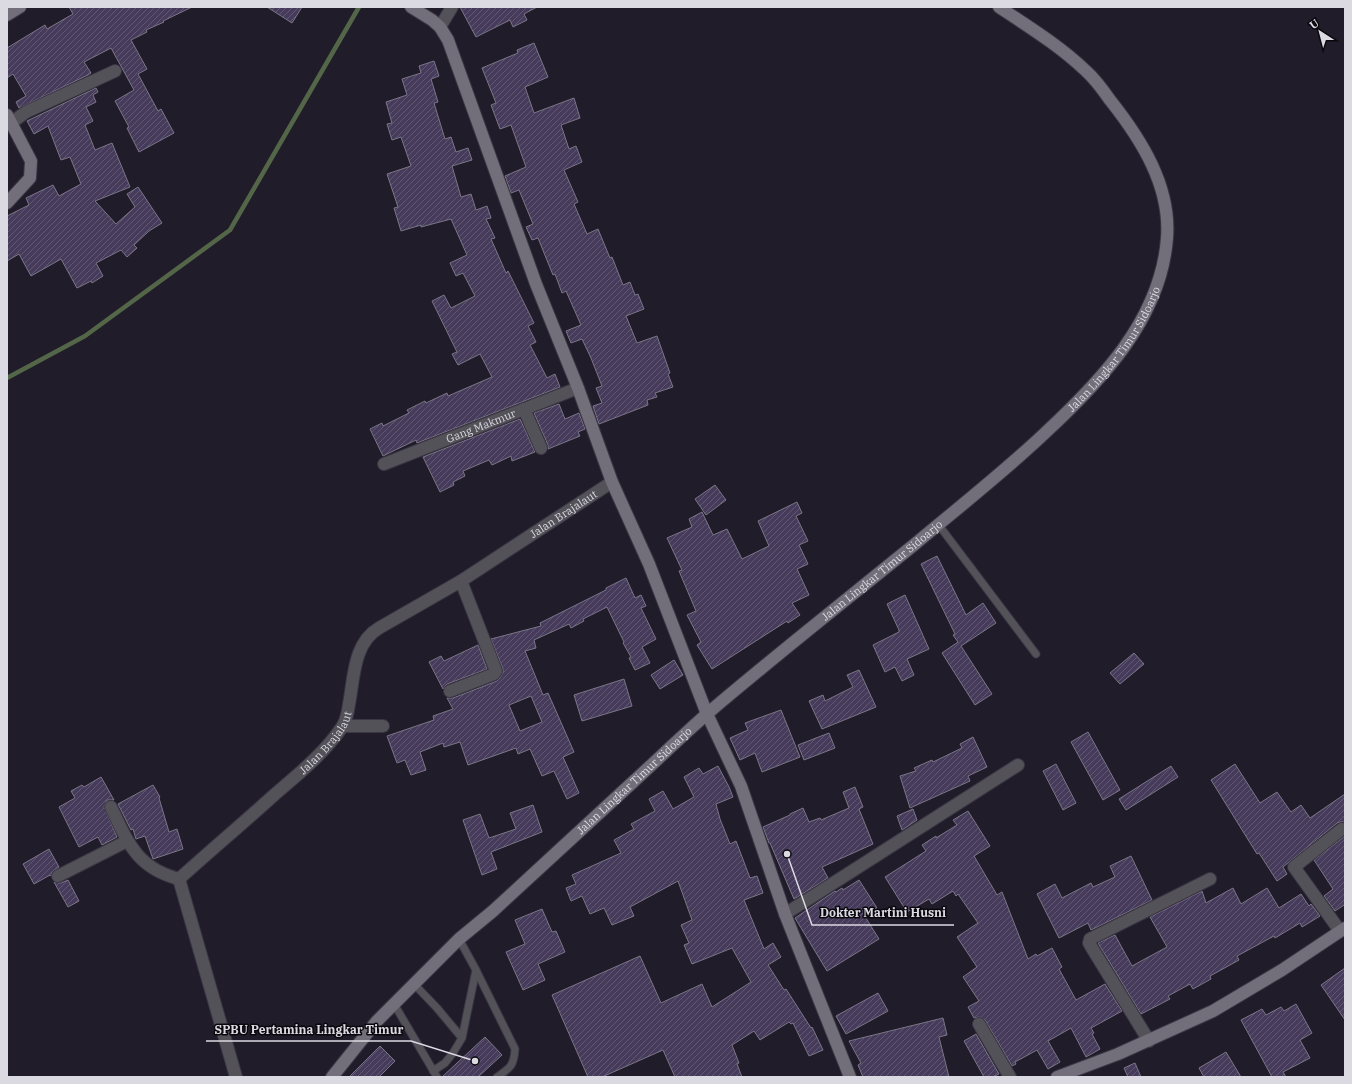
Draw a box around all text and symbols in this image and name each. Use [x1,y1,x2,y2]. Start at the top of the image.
north arrow [1300,12,1340,52]
text: U [1307,15,1322,32]
street label: Jalan Lingkar Timur Sidoarjo [1065,285,1163,415]
street label: Gang Makmur [444,406,518,446]
street label: Jalan Brajalaut [527,487,600,541]
street label: Jalan Lingkar Timur Sidoarjo [819,517,945,624]
street label: Jalan Brajalaut [296,710,355,777]
street label: Jalan Lingkar Timur Sidoarjo [574,724,695,837]
callout: Dokter Martini Husni [812,901,954,925]
text: Dokter Martini Husni [820,905,946,920]
callout: SPBU Pertamina Lingkar Timur [206,1017,411,1041]
text: SPBU Pertamina Lingkar Timur [215,1022,403,1037]

